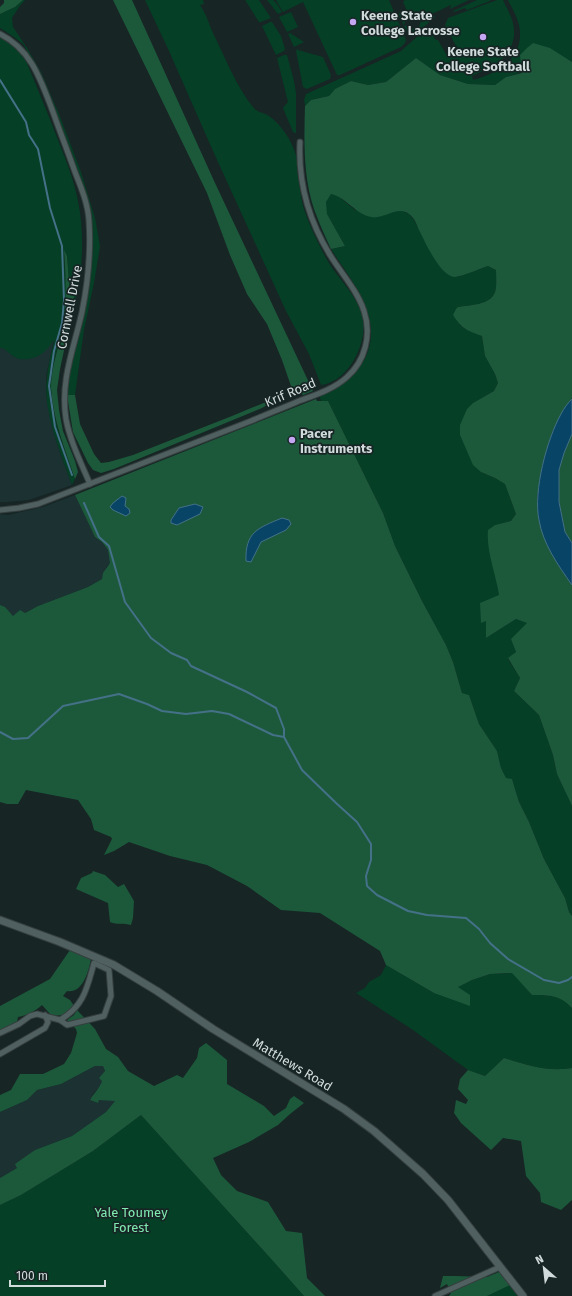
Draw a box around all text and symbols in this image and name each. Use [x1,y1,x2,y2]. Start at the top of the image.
place label: Keene State College Lacrosse [361,8,460,38]
marker: Keene State College Lacrosse [348,17,358,27]
marker: Keene State College Softball [478,32,488,42]
place label: Keene State College Softball [436,44,530,74]
street label: Cornwell Drive [54,264,85,350]
street label: Krif Road [262,375,318,410]
place label: Pacer Instruments [300,426,373,456]
marker: Pacer Instruments [287,435,297,445]
street label: Matthews Road [250,1035,335,1094]
park label: Yale Toumey Forest [94,1205,168,1235]
north arrow [524,1248,564,1288]
text: N [533,1252,546,1267]
scale bar [10,1262,105,1288]
text: 100 m [16,1269,48,1283]

